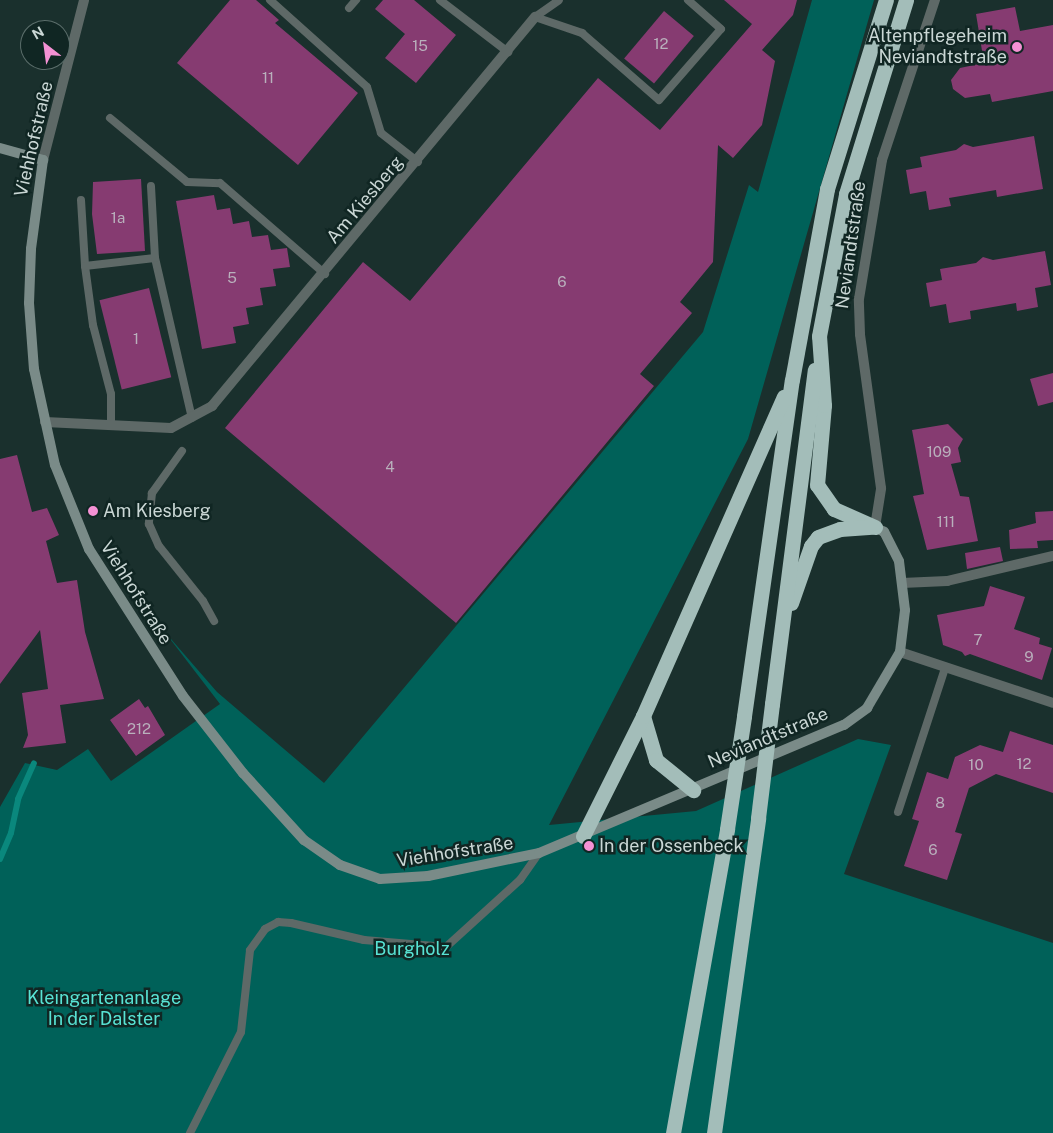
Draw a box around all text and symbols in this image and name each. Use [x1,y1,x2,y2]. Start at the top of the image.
north arrow [20,20,70,70]
text: N [29,23,47,43]
place label: Altenpflegeheim Neviandtstraße [868,26,1007,68]
house number: 12 [653,35,669,53]
house number: 15 [412,37,428,55]
marker: Altenpflegeheim Neviandtstraße [1011,41,1023,53]
house number: 11 [262,69,274,87]
street label: Viehhofstraße [10,79,58,199]
street label: Am Kiesberg [322,152,408,248]
street label: Neviandtstraße [831,180,871,310]
house number: 1a [111,209,125,227]
house number: 5 [227,269,237,287]
house number: 6 [557,273,567,291]
house number: 1 [133,330,139,348]
house number: 109 [927,443,951,461]
house number: 4 [385,458,395,476]
place label: Am Kiesberg [103,500,211,522]
marker: Am Kiesberg [87,505,99,517]
house number: 111 [937,513,955,531]
street label: Viehhofstraße [96,537,176,649]
house number: 7 [973,631,983,649]
house number: 9 [1024,648,1034,666]
street label: Neviandtstraße [705,703,831,773]
house number: 212 [127,720,151,738]
house number: 12 [1016,755,1032,773]
house number: 10 [968,756,984,774]
house number: 8 [935,794,945,812]
street label: Viehhofstraße [395,832,515,872]
place label: In der Ossenbeck [599,835,744,857]
marker: In der Ossenbeck [583,840,595,852]
house number: 6 [928,841,938,859]
park label: Burgholz [374,938,450,960]
park label: Kleingartenanlage In der Dalster [27,988,181,1030]

